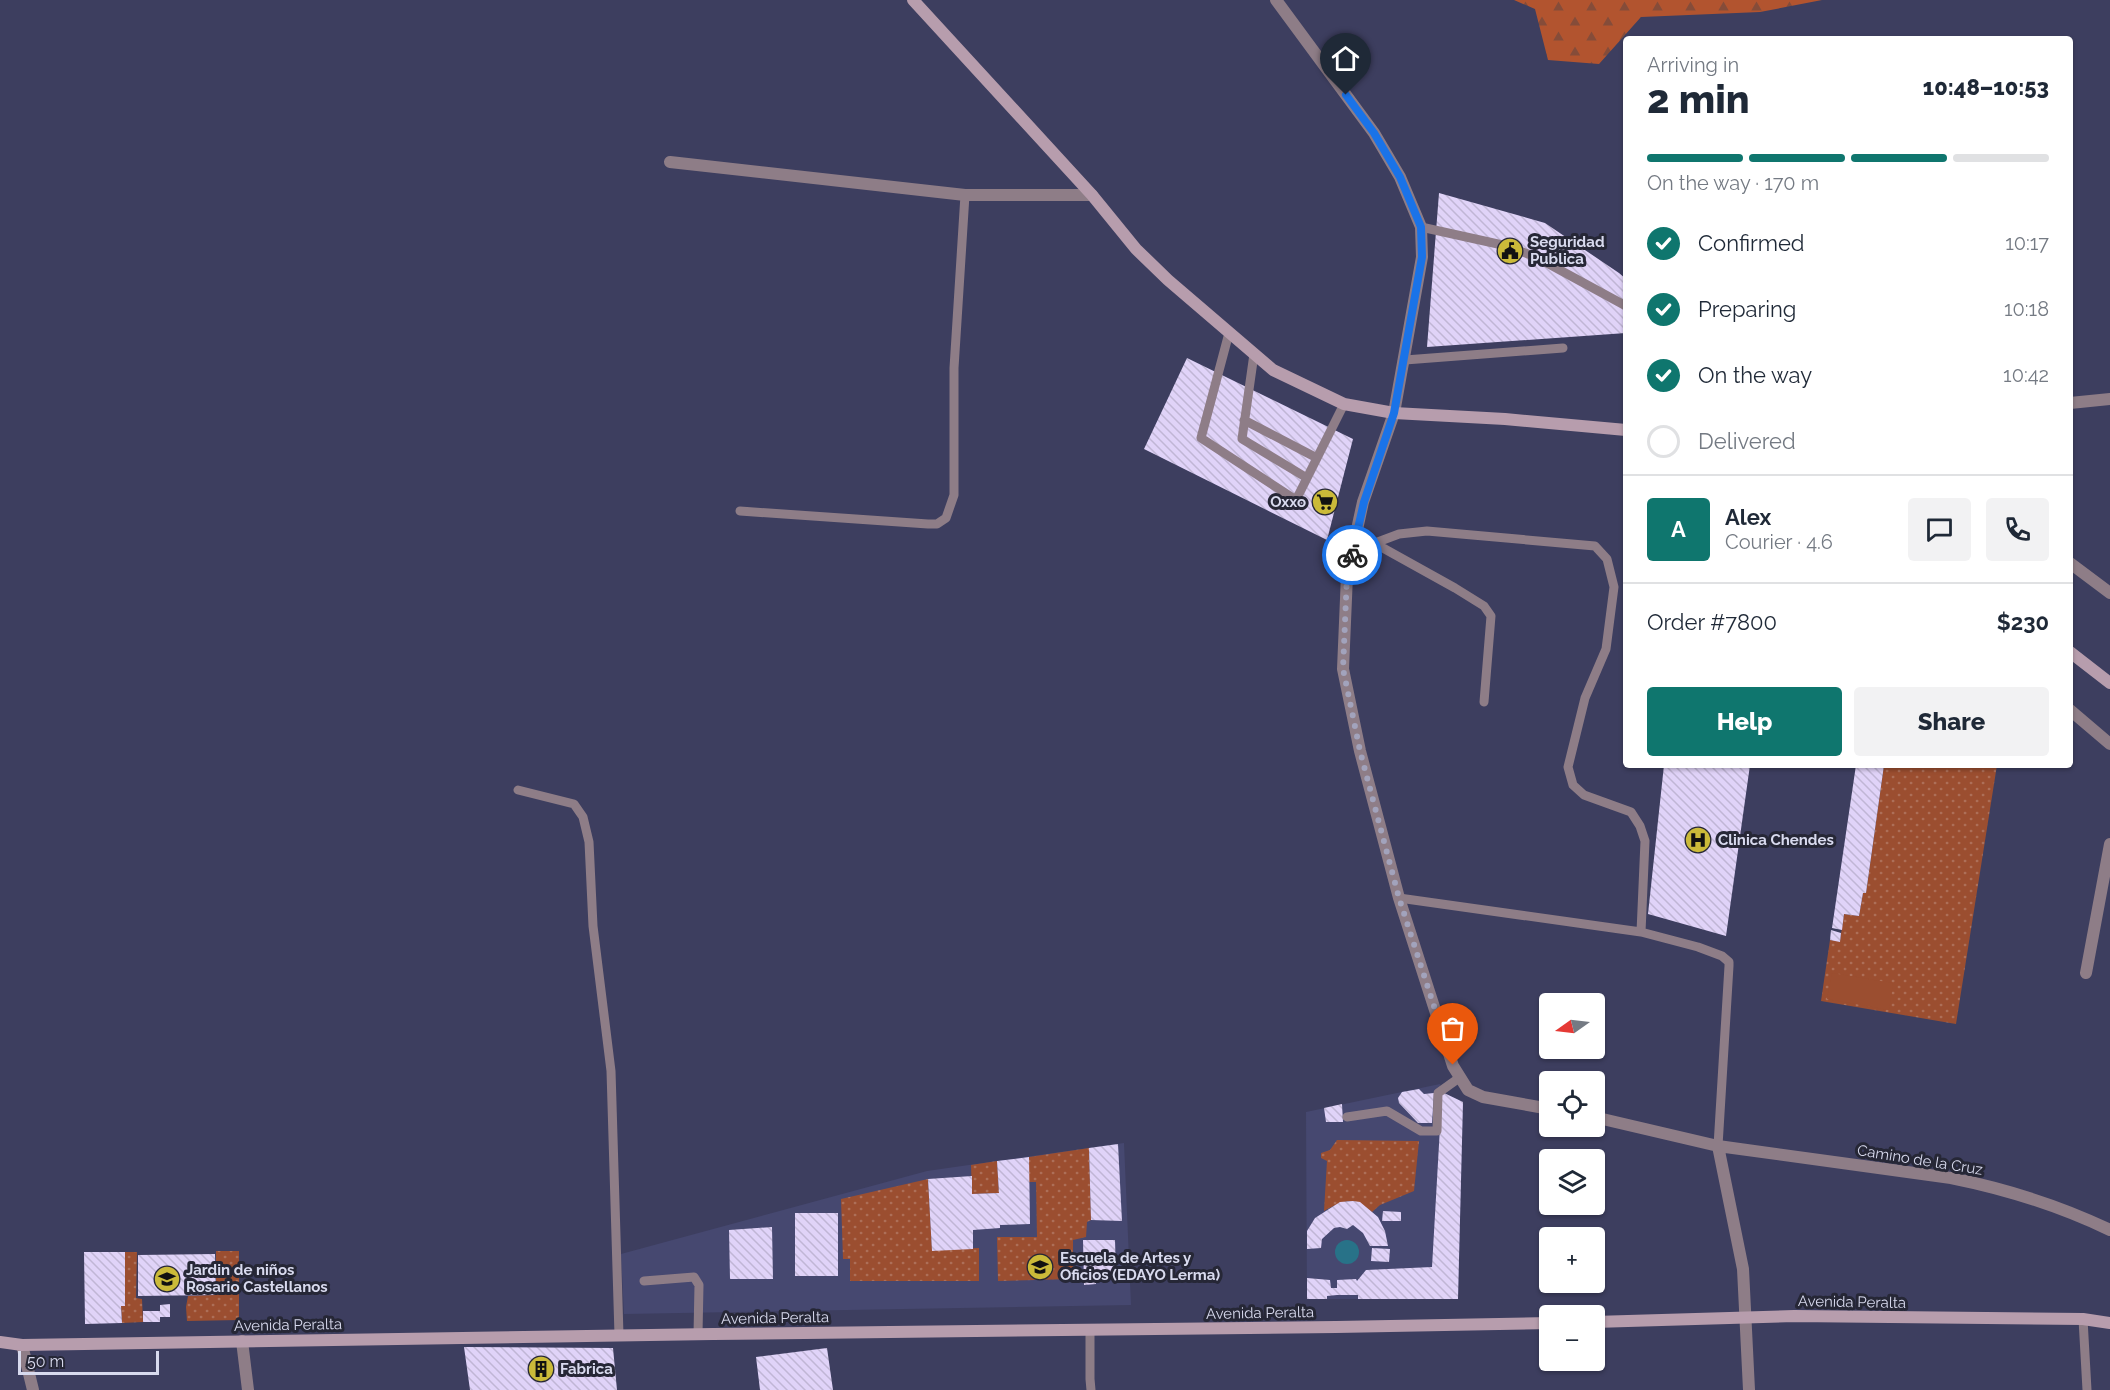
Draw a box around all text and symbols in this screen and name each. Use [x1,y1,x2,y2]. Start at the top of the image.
pin [1320,33,1371,95]
icon: home [1329,42,1362,75]
text: Arriving in [1647,53,1739,77]
text: 10:48–10:53 [1923,74,2049,100]
text: 2 min [1647,76,1750,122]
text: On the way · 170 m [1647,171,1819,195]
icon: check [1647,227,1680,260]
text: Confirmed [1698,230,1805,256]
text: 10:17 [2005,231,2049,255]
place label: Seguridad Publica [1530,233,1605,268]
public building icon: Seguridad Publica [1495,236,1525,266]
icon: check [1647,293,1680,326]
text: Preparing [1698,296,1796,322]
text: 10:18 [2004,297,2049,321]
icon: check [1647,359,1680,392]
text: On the way [1698,362,1812,388]
text: 10:42 [2003,363,2049,387]
text: Delivered [1698,428,1796,454]
supermarket icon: Oxxo [1310,487,1340,517]
place label: Oxxo [1270,493,1306,511]
button: chat [1908,498,1971,561]
button: phone [1986,498,2049,561]
text: Alex [1725,504,1771,530]
text: A [1671,516,1686,542]
courier [1322,525,1382,585]
text: Courier · 4.6 [1725,530,1833,554]
icon: bike [1336,539,1369,572]
text: Order #7800 [1647,609,1777,635]
text: $230 [1997,609,2049,635]
button: Help [1647,687,1842,756]
button: Share [1854,687,2049,756]
hospital icon: Clinica Chendes [1683,825,1713,855]
place label: Clinica Chendes [1718,831,1834,849]
north arrow [1539,993,1605,1059]
map controls [1539,993,1605,1371]
pin [1427,1003,1478,1065]
icon: bag [1436,1012,1469,1045]
button: locate [1539,1071,1605,1137]
street label: Camino de la Cruz [1856,1141,1984,1179]
button: layers [1539,1149,1605,1215]
button: + [1539,1227,1605,1293]
place label: Escuela de Artes y Oficios (EDAYO Lerma) [1060,1249,1220,1284]
school or university icon: Escuela de Artes y Oficios (EDAYO Lerma) [1025,1252,1055,1282]
place label: Jardin de niños Rosario Castellanos [186,1261,328,1296]
school or university icon: Jardin de niños Rosario Castellanos [152,1264,182,1294]
street label: Avenida Peralta [1798,1292,1906,1312]
street label: Avenida Peralta [1206,1303,1314,1323]
button: − [1539,1305,1605,1371]
street label: Avenida Peralta [721,1308,829,1328]
street label: Avenida Peralta [234,1315,342,1335]
scale bar [18,1348,159,1376]
text: 50 m [27,1352,64,1371]
building icon: Fabrica [526,1354,556,1384]
place label: Fabrica [560,1360,613,1378]

